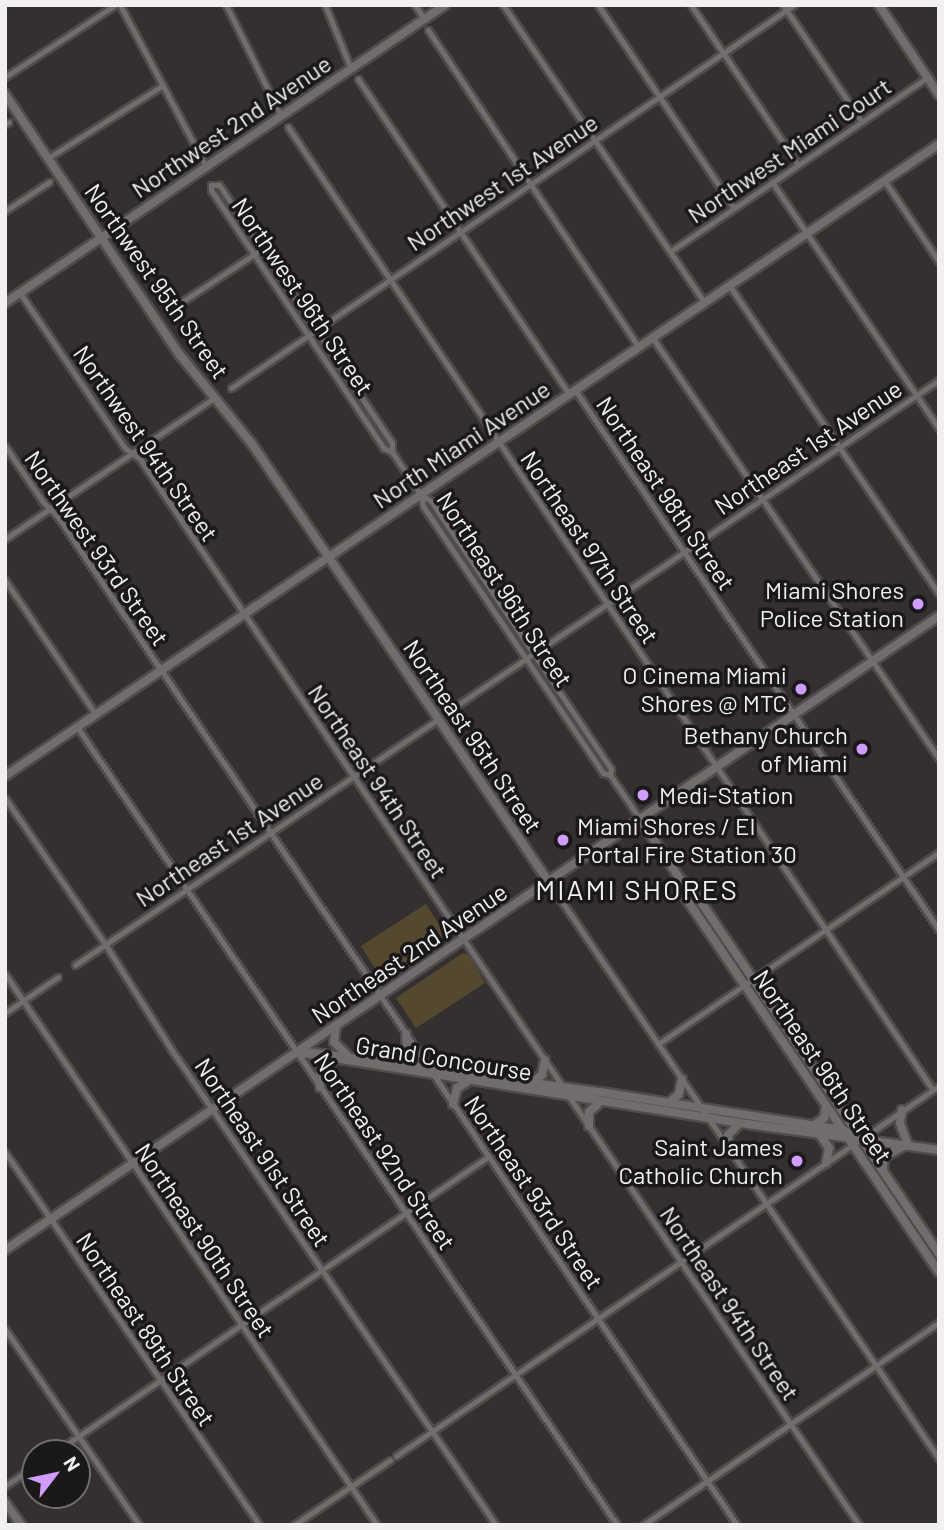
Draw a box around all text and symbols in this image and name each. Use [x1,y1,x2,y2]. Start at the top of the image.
street label: Northwest 2nd Avenue [126,49,336,203]
street label: Northwest Miami Court [682,71,896,229]
street label: Northwest 1st Avenue [401,107,603,257]
street label: Northwest 95th Street [79,178,235,384]
street label: Northwest 96th Street [226,192,380,400]
street label: Northwest 94th Street [68,340,224,546]
street label: North Miami Avenue [367,374,555,514]
street label: Northeast 1st Avenue [709,374,907,520]
street label: Northeast 98th Street [591,391,741,595]
street label: Northwest 93rd Street [19,445,175,651]
street label: Northeast 97th Street [515,445,665,649]
street label: Northeast 96th Street [431,486,579,692]
place label: Miami Shores Police Station [760,576,904,632]
marker: Miami Shores Police Station [910,596,926,612]
street label: Northeast 95th Street [398,634,548,838]
place label: O Cinema Miami Shores @ MTC [623,661,787,717]
street label: Northeast 94th Street [302,679,454,883]
marker: O Cinema Miami Shores @ MTC [793,681,809,697]
place label: Bethany Church of Miami [683,721,848,777]
marker: Bethany Church of Miami [854,741,870,757]
street label: Northeast 1st Avenue [130,766,328,912]
place label: Medi-Station [659,781,793,809]
marker: Medi-Station [633,785,653,805]
place label: Miami Shores / El Portal Fire Station 30 [577,812,797,868]
marker: Miami Shores / El Portal Fire Station 30 [555,832,571,848]
district label: MIAMI SHORES [537,872,737,906]
street label: Northeast 2nd Avenue [306,877,512,1029]
street label: Northeast 96th Street [748,964,898,1168]
street label: Grand Concourse [354,1030,534,1086]
street label: Northeast 92nd Street [308,1047,462,1255]
street label: Northeast 91st Street [189,1052,337,1252]
street label: Northeast 93rd Street [459,1090,609,1294]
place label: Saint James Catholic Church [619,1133,783,1189]
street label: Northeast 90th Street [129,1137,281,1343]
marker: Saint James Catholic Church [789,1153,805,1169]
street label: Northeast 94th Street [654,1201,806,1405]
street label: Northeast 89th Street [71,1227,221,1431]
north arrow [21,1439,91,1509]
text: N [59,1452,86,1475]

